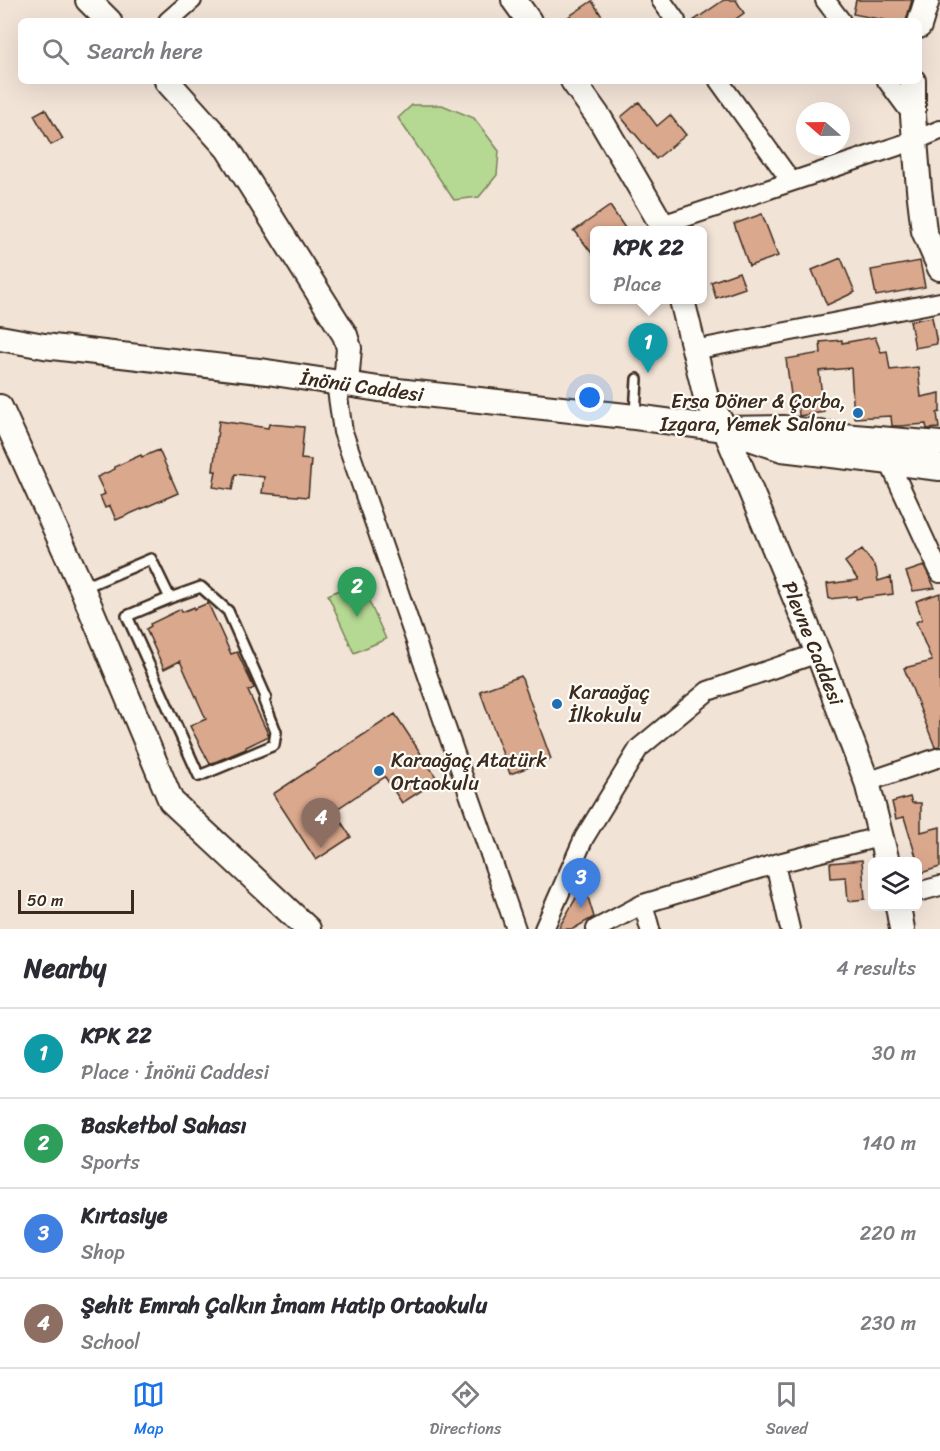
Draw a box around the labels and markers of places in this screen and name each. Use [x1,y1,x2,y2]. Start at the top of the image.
pin: 1 [628,324,668,373]
place label: Ersa Döner & Çorba, Izgara, Yemek Salonu [659,384,846,442]
marker: Ersa Döner & Çorba, Izgara, Yemek Salonu [851,406,865,420]
pin: 2 [338,568,376,617]
place label: Karaağaç İlkokulu [568,675,650,733]
marker: Karaağaç İlkokulu [550,697,564,711]
place label: Karaağaç Atatürk Ortaokulu [391,743,547,801]
marker: Karaağaç Atatürk Ortaokulu [372,764,386,778]
pin: 4 [302,798,340,848]
pin: 3 [562,858,600,908]

